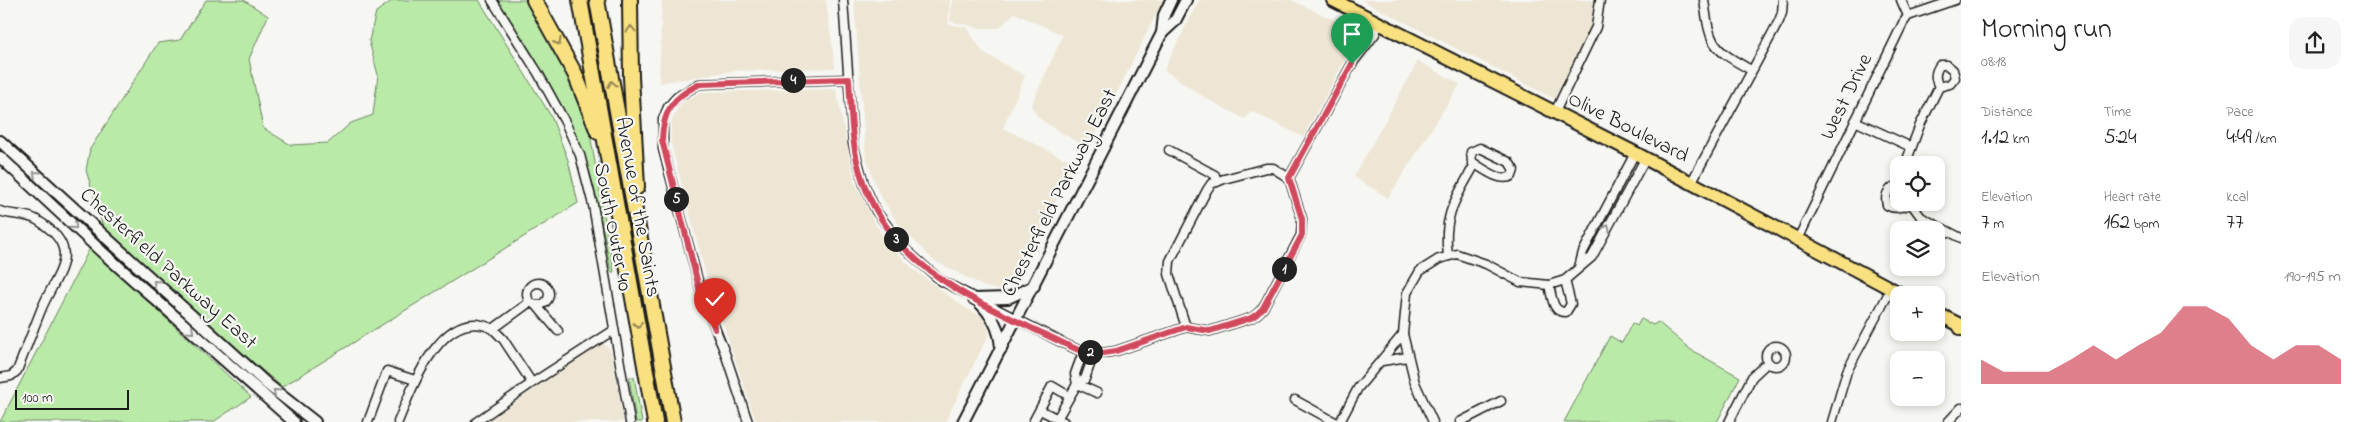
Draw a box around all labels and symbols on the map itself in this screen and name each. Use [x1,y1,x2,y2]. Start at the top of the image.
pin [1331,13,1373,64]
one-way arrow [625,25,636,33]
one-way arrow [552,37,562,46]
street label: West Drive [1813,48,1881,145]
pin: 4 [780,68,806,92]
one-way arrow [607,79,618,88]
street label: Chesterfield Parkway East [994,84,1127,303]
street label: Olive Boulevard [1562,85,1694,171]
street label: Avenue of the Saints [606,115,668,299]
street label: South Outer 40 [585,160,639,294]
one-way arrow [32,171,41,180]
street label: Chesterfield Parkway East [71,181,263,359]
pin: 5 [664,186,688,212]
one-way arrow [69,220,78,229]
one-way arrow [1601,224,1611,233]
pin: 3 [884,226,908,252]
pin: 1 [1272,256,1296,282]
pin [694,278,736,329]
one-way arrow [153,280,162,289]
one-way arrow [632,320,642,329]
one-way arrow [186,325,195,334]
pin: 2 [1078,340,1102,364]
scale bar [15,387,129,410]
one-way arrow [273,389,282,398]

